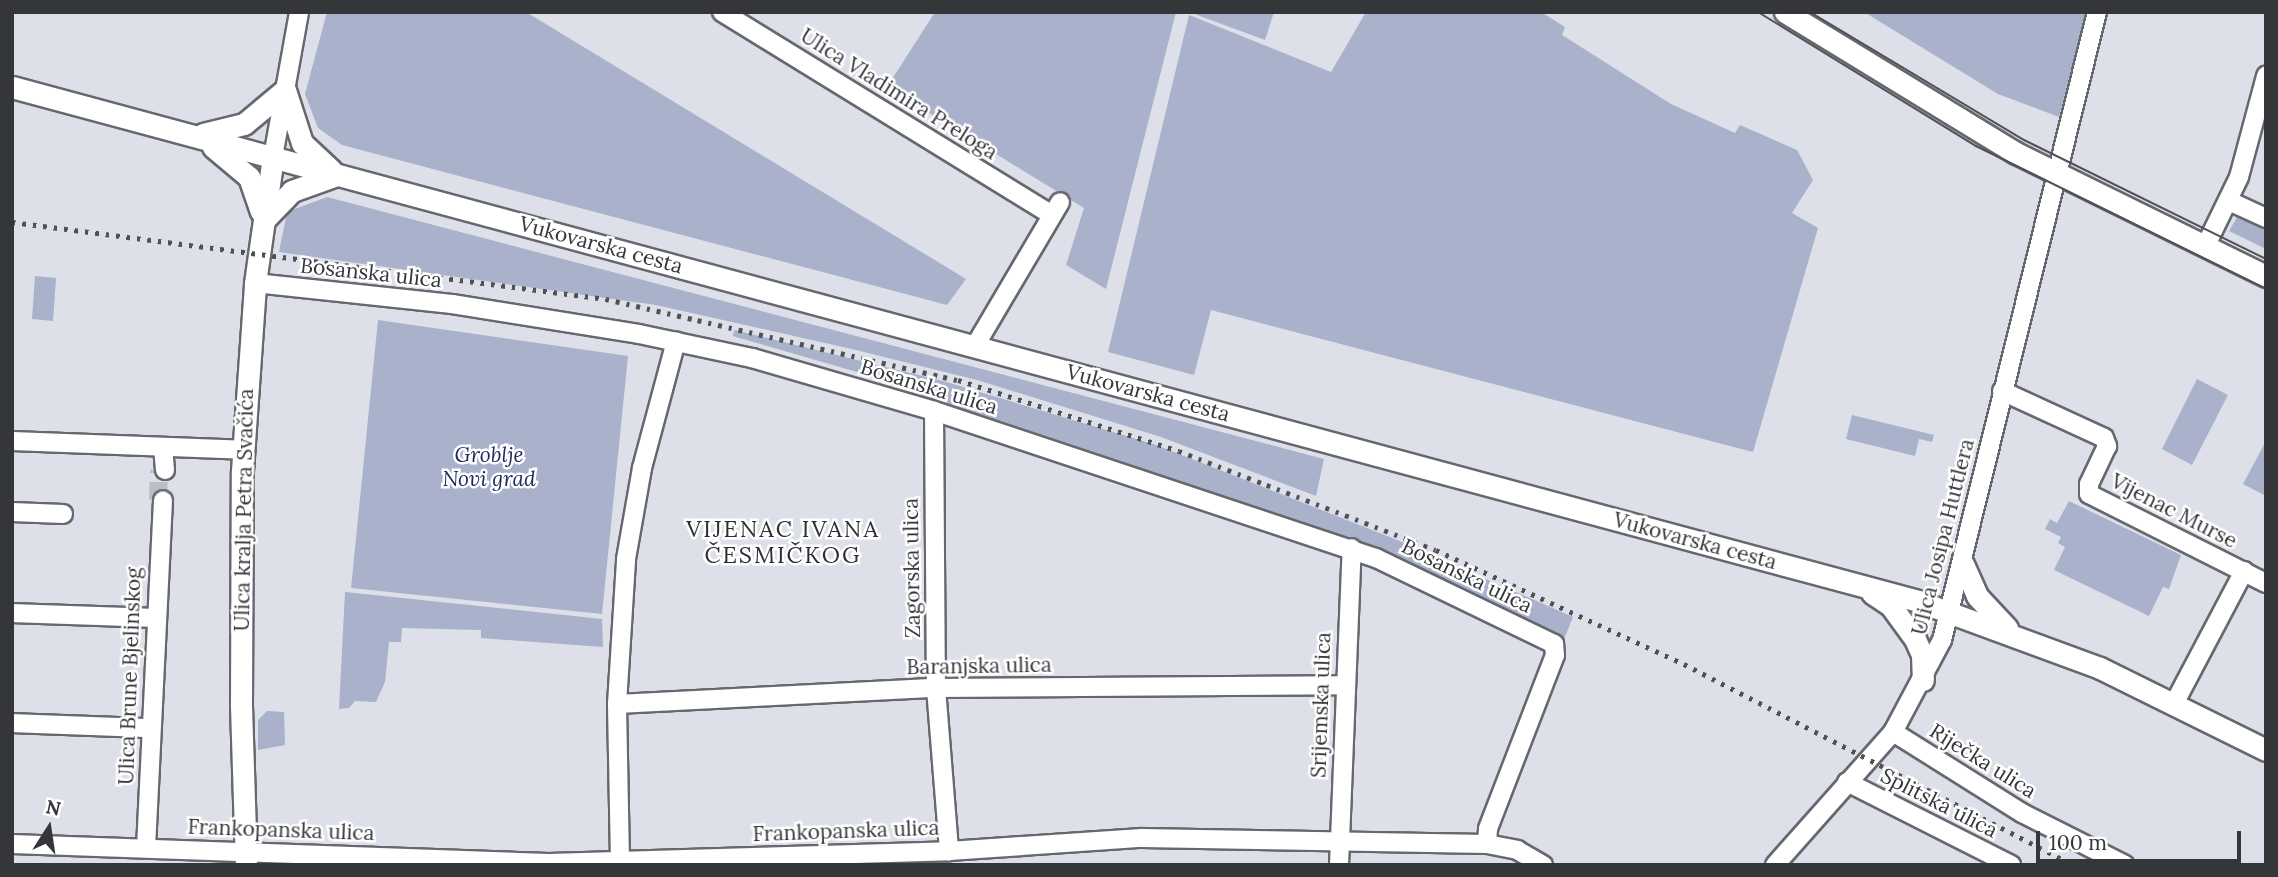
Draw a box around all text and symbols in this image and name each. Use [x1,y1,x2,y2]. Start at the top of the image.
street label: Ulica Vladimira Preloga [796,23,1002,165]
street label: Vukovarska cesta [517,211,685,279]
street label: Bosanska ulica [299,253,443,293]
street label: Bosanska ulica [857,354,1001,420]
street label: Vukovarska cesta [1064,359,1232,427]
street label: Ulica kralja Petra Svačića [229,388,259,632]
street label: Ulica Josipa Huttlera [1906,436,1980,638]
park label: Groblje Novi grad [442,442,536,492]
street label: Vijenac Murse [2107,468,2241,554]
street label: Zagorska ulica [898,498,926,638]
street label: Vukovarska cesta [1611,507,1779,575]
district label: VIJENAC IVANA ČESMIČKOG [688,515,878,569]
street label: Bosanska ulica [1398,534,1536,618]
street label: Ulica Brune Bjelinskog [114,567,146,785]
street label: Srijemska ulica [1306,632,1336,778]
street label: Baranjska ulica [906,652,1052,680]
street label: Riječka ulica [1925,718,2041,804]
street label: Splitska ulica [1876,763,2002,843]
north arrow [14,793,84,863]
text: N [44,794,63,821]
street label: Frankopanska ulica [187,814,375,846]
street label: Frankopanska ulica [752,815,940,847]
scale bar [2040,818,2245,862]
text: 100 m [2049,829,2107,856]

